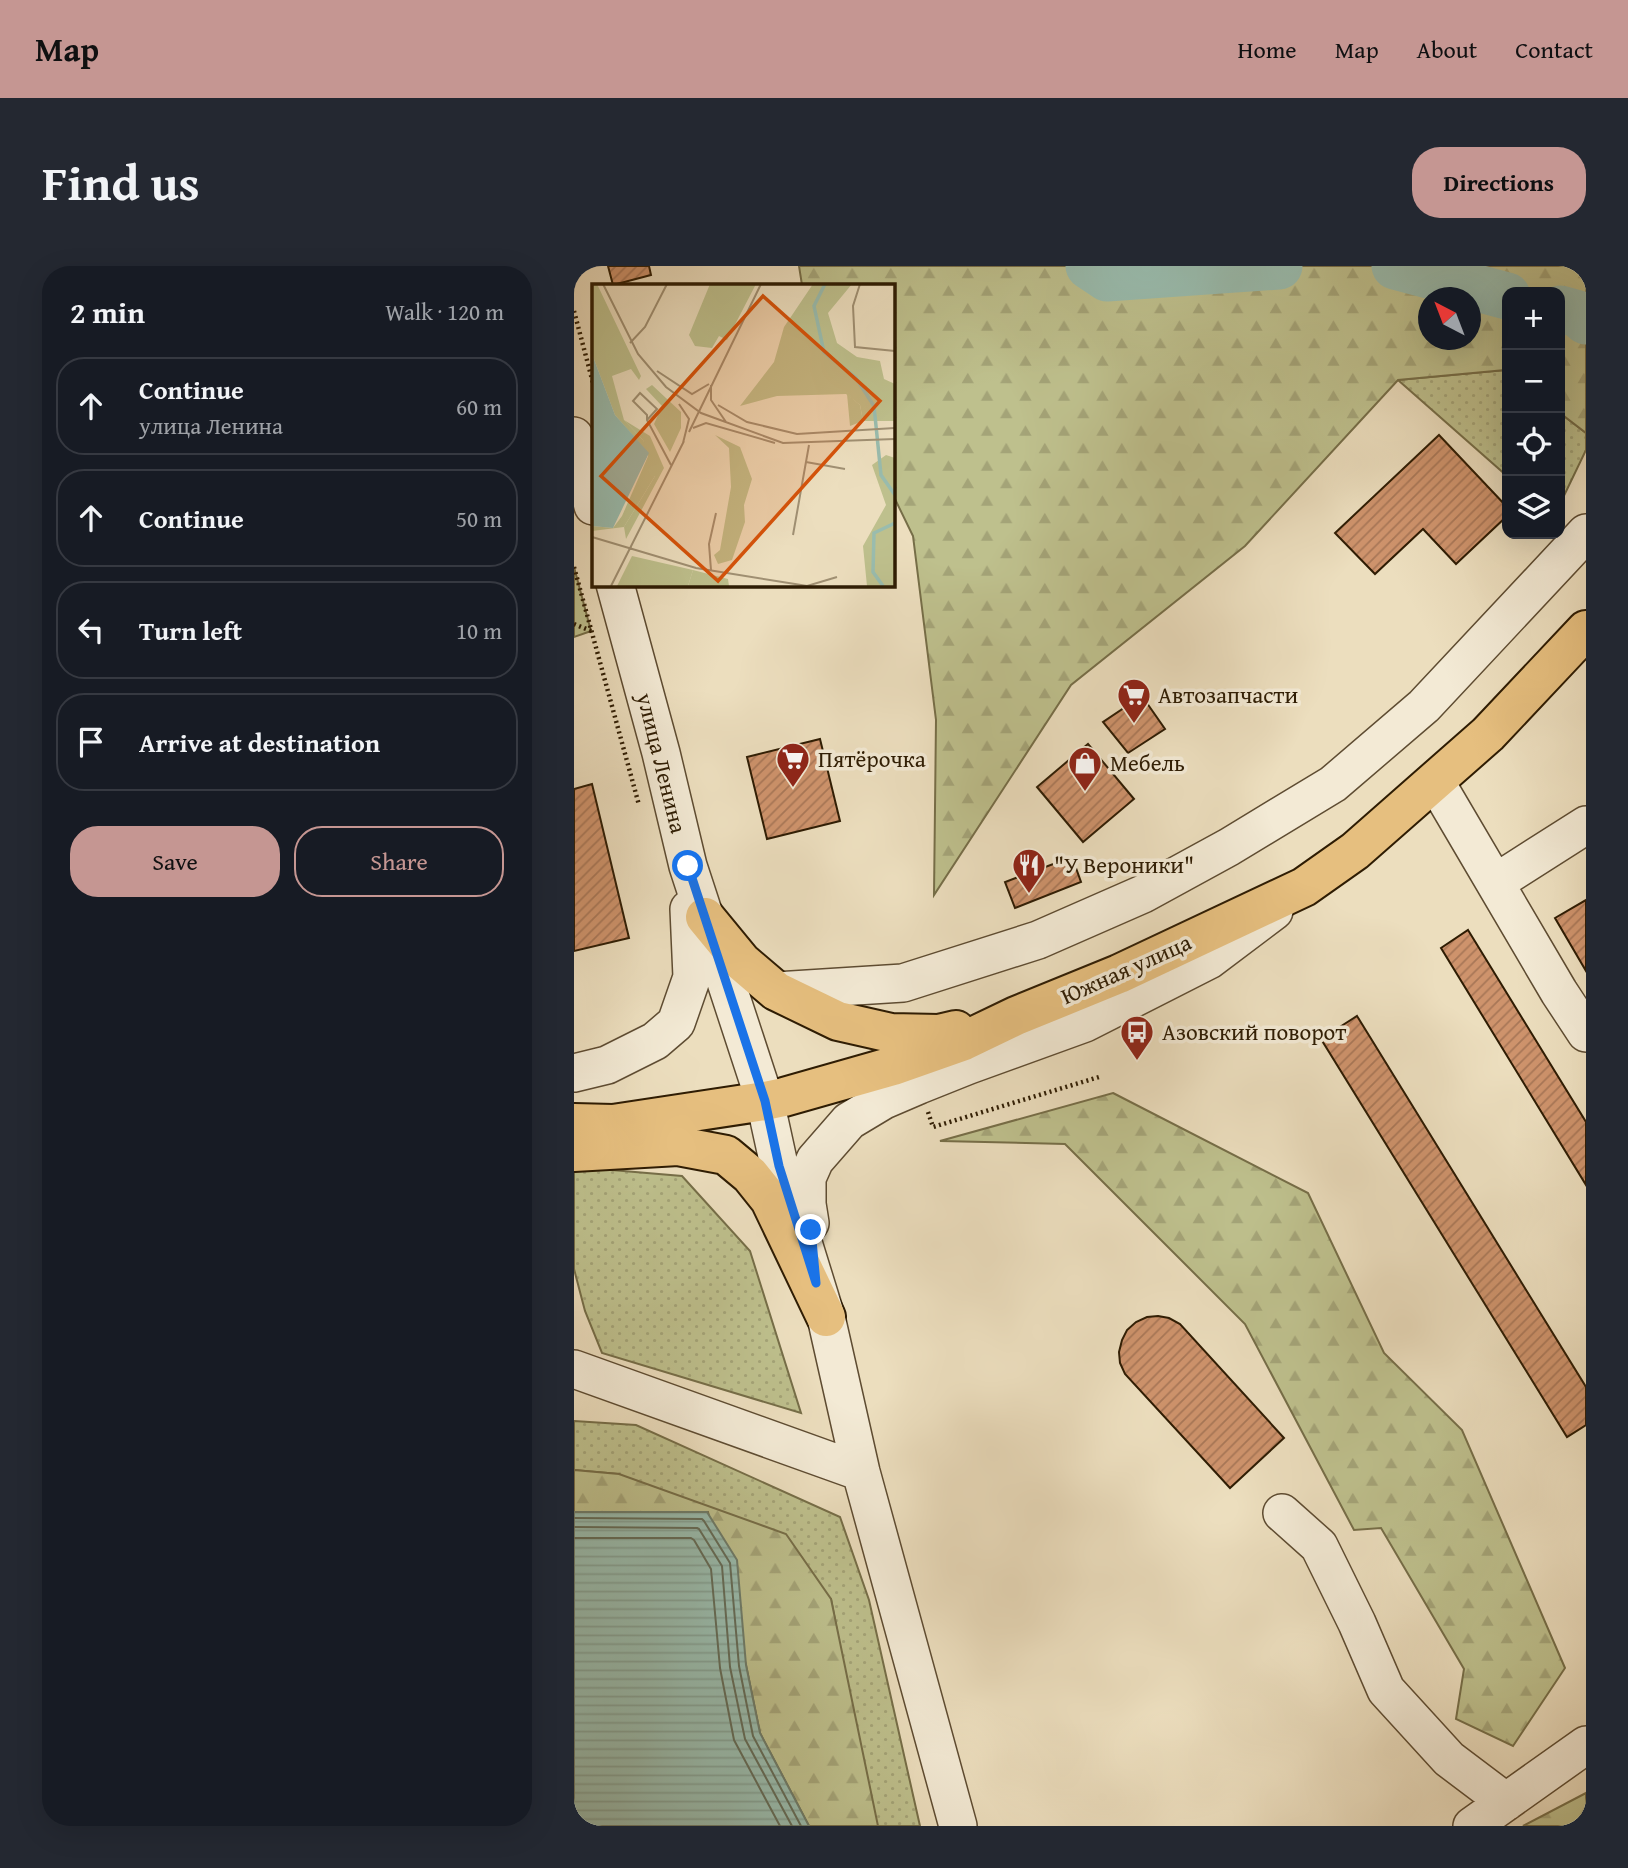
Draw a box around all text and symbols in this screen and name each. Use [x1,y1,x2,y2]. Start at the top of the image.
text: Map [35,25,99,73]
text: Home [1238,32,1297,67]
text: Map [1335,32,1379,67]
text: About [1417,32,1477,67]
text: Contact [1515,32,1593,67]
text: Find us [42,146,200,218]
button: Directions [1412,147,1586,218]
inset map [592,284,894,586]
north arrow [1418,287,1481,350]
map controls [1502,287,1565,539]
button: + [1502,287,1565,350]
text: 2 min [70,290,145,334]
text: Walk · 120 m [385,295,504,328]
button: − [1502,350,1565,413]
text: Continue [139,370,244,409]
icon: ahead [72,387,110,425]
text: 60 m [456,390,502,423]
text: улица Ленина [139,409,283,442]
button: locate [1502,413,1565,476]
button: layers [1502,476,1565,539]
icon: ahead [72,499,110,537]
text: Continue [139,499,244,538]
text: 50 m [456,502,502,535]
icon: left [72,611,110,649]
text: Turn left [139,611,242,650]
text: 10 m [456,614,502,647]
supermarket icon: Автозапчасти [1115,676,1153,725]
place label: Автозапчасти [1158,678,1298,711]
street label: улица Ленина [629,688,696,837]
icon: arrive [72,723,110,761]
text: Arrive at destination [139,723,380,762]
supermarket icon: Пятёрочка [774,740,812,789]
place label: Пятёрочка [818,742,926,775]
shop icon: Мебель [1066,744,1104,793]
place label: Мебель [1110,746,1185,779]
button: Save [70,826,280,897]
button: Share [294,826,504,897]
restaurant icon: "У Вероники" [1010,846,1048,895]
place label: "У Вероники" [1054,848,1194,881]
route start [672,850,703,881]
street label: Южная улица [1055,925,1196,1012]
bus stop icon: Азовский поворот [1118,1013,1156,1062]
place label: Азовский поворот [1162,1015,1346,1048]
route end [795,1214,826,1245]

